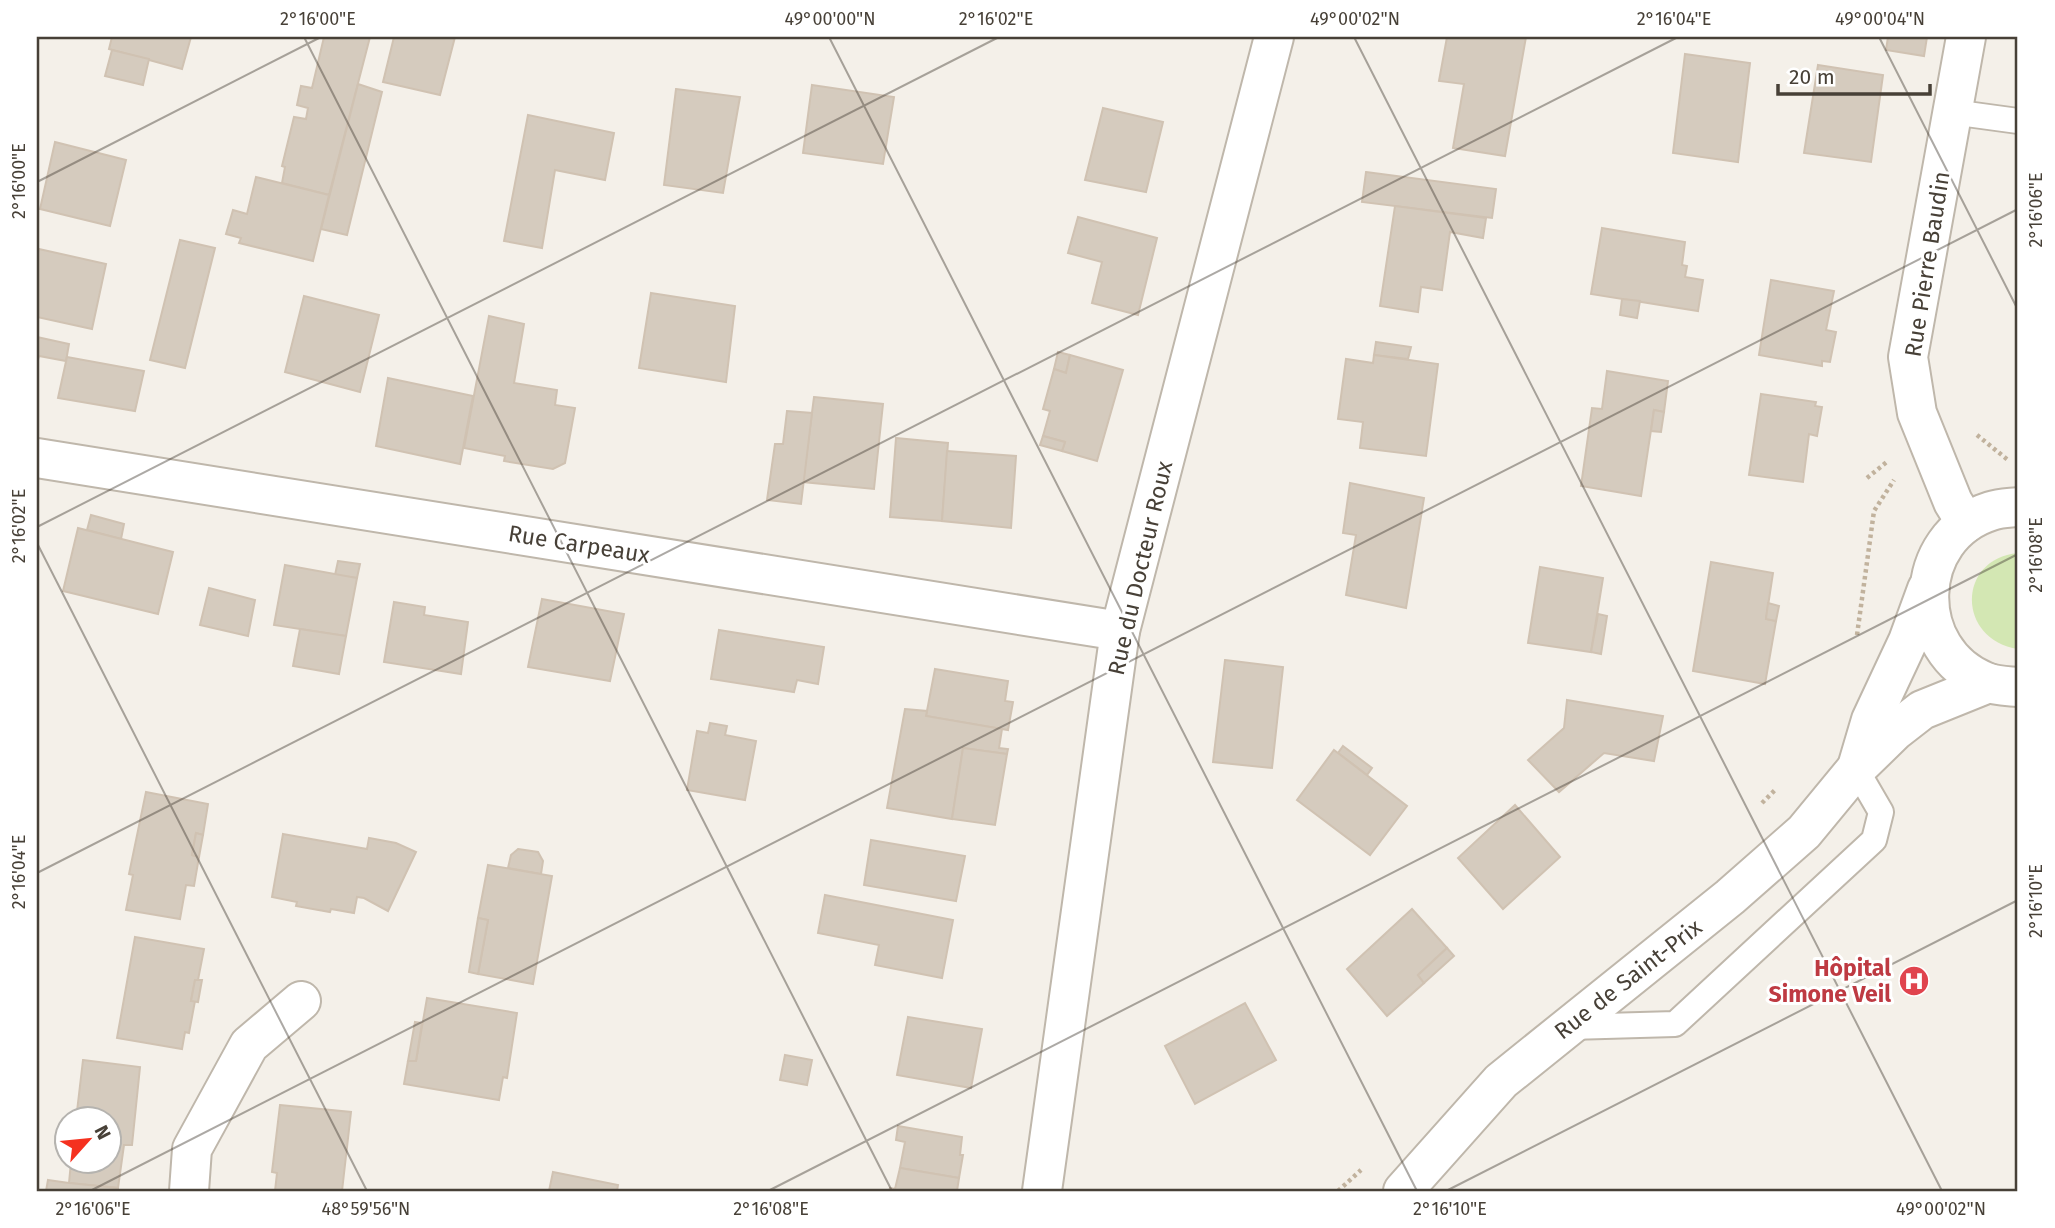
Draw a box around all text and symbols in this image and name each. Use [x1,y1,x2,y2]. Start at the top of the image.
text: 2°16'00"E [280,8,356,30]
text: 49°00'00"N [784,8,876,30]
text: 2°16'02"E [959,8,1033,30]
text: 49°00'02"N [1310,8,1400,30]
text: 2°16'04"E [1637,8,1711,30]
text: 49°00'04"N [1835,8,1925,30]
scale bar [1778,52,1931,96]
text: 20 m [1789,64,1835,90]
text: 2°16'00"E [8,143,30,219]
street label: Rue Pierre Baudin [1898,169,1956,359]
text: 2°16'06"E [2025,172,2047,248]
street label: Rue du Docteur Roux [1102,457,1178,678]
text: 2°16'02"E [8,489,30,563]
text: 2°16'08"E [2025,517,2047,593]
street label: Rue Carpeaux [506,519,653,569]
text: 2°16'04"E [8,835,30,909]
text: 2°16'10"E [2025,864,2047,938]
street label: Rue de Saint-Prix [1549,912,1708,1045]
place label: Hôpital Simone Veil [1769,954,1891,1008]
hospital icon: Hôpital Simone Veil [1897,964,1931,998]
north arrow [52,1106,122,1176]
text: N [90,1122,116,1143]
text: 2°16'06"E [55,1198,131,1220]
text: 48°59'56"N [322,1198,410,1220]
text: 2°16'08"E [733,1198,809,1220]
text: 2°16'10"E [1413,1198,1487,1220]
text: 49°00'02"N [1896,1198,1986,1220]

